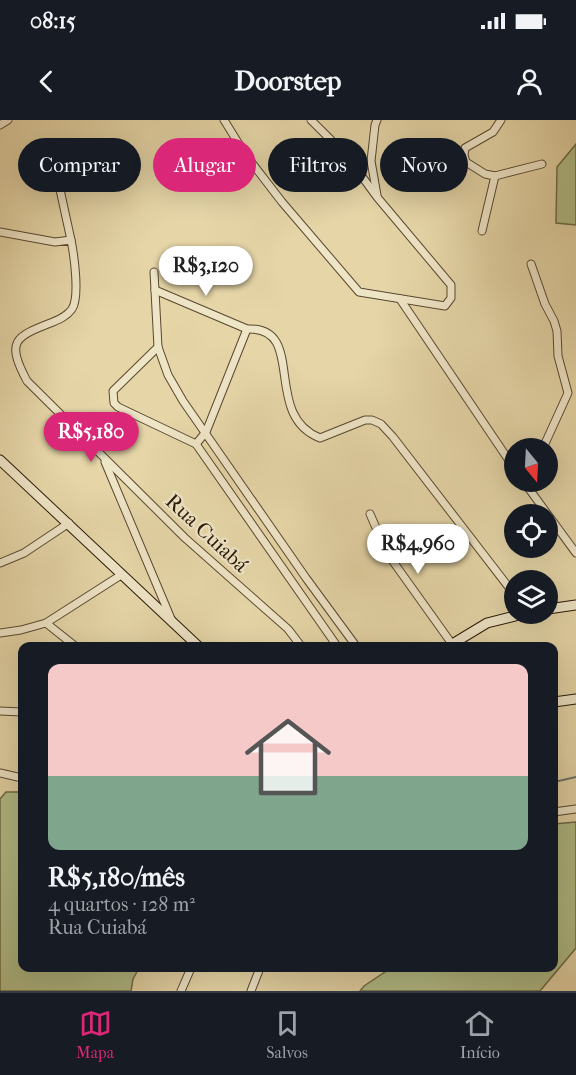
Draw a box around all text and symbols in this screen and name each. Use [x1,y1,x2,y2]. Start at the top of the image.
text: 08:15 [30,8,76,34]
icon: back [30,65,63,98]
text: Doorstep [235,65,341,97]
icon: person [513,65,546,98]
chip: Comprar [18,138,141,192]
chip: Alugar [153,138,256,192]
chip: Filtros [268,138,368,192]
chip: Novo [380,138,468,192]
pin: R$3,120 [151,246,261,297]
text: R$3,120 [173,254,239,277]
pin: R$5,180 [36,412,146,463]
text: R$5,180 [58,420,124,443]
north arrow [504,438,558,492]
map controls [504,438,558,624]
street label: Rua Cuiabá [161,489,253,577]
button: locate [504,504,558,558]
pin: R$4,960 [363,524,473,575]
text: R$4,960 [381,532,455,555]
button: layers [504,570,558,624]
icon: home [234,703,342,811]
text: R$5,180/mês [48,862,185,893]
text: 4 quartos · 128 m² [48,893,195,916]
text: Rua Cuiabá [48,916,147,939]
tab: Mapa [76,1007,114,1062]
tab: Salvos [266,1007,308,1062]
tab: Início [460,1007,500,1062]

